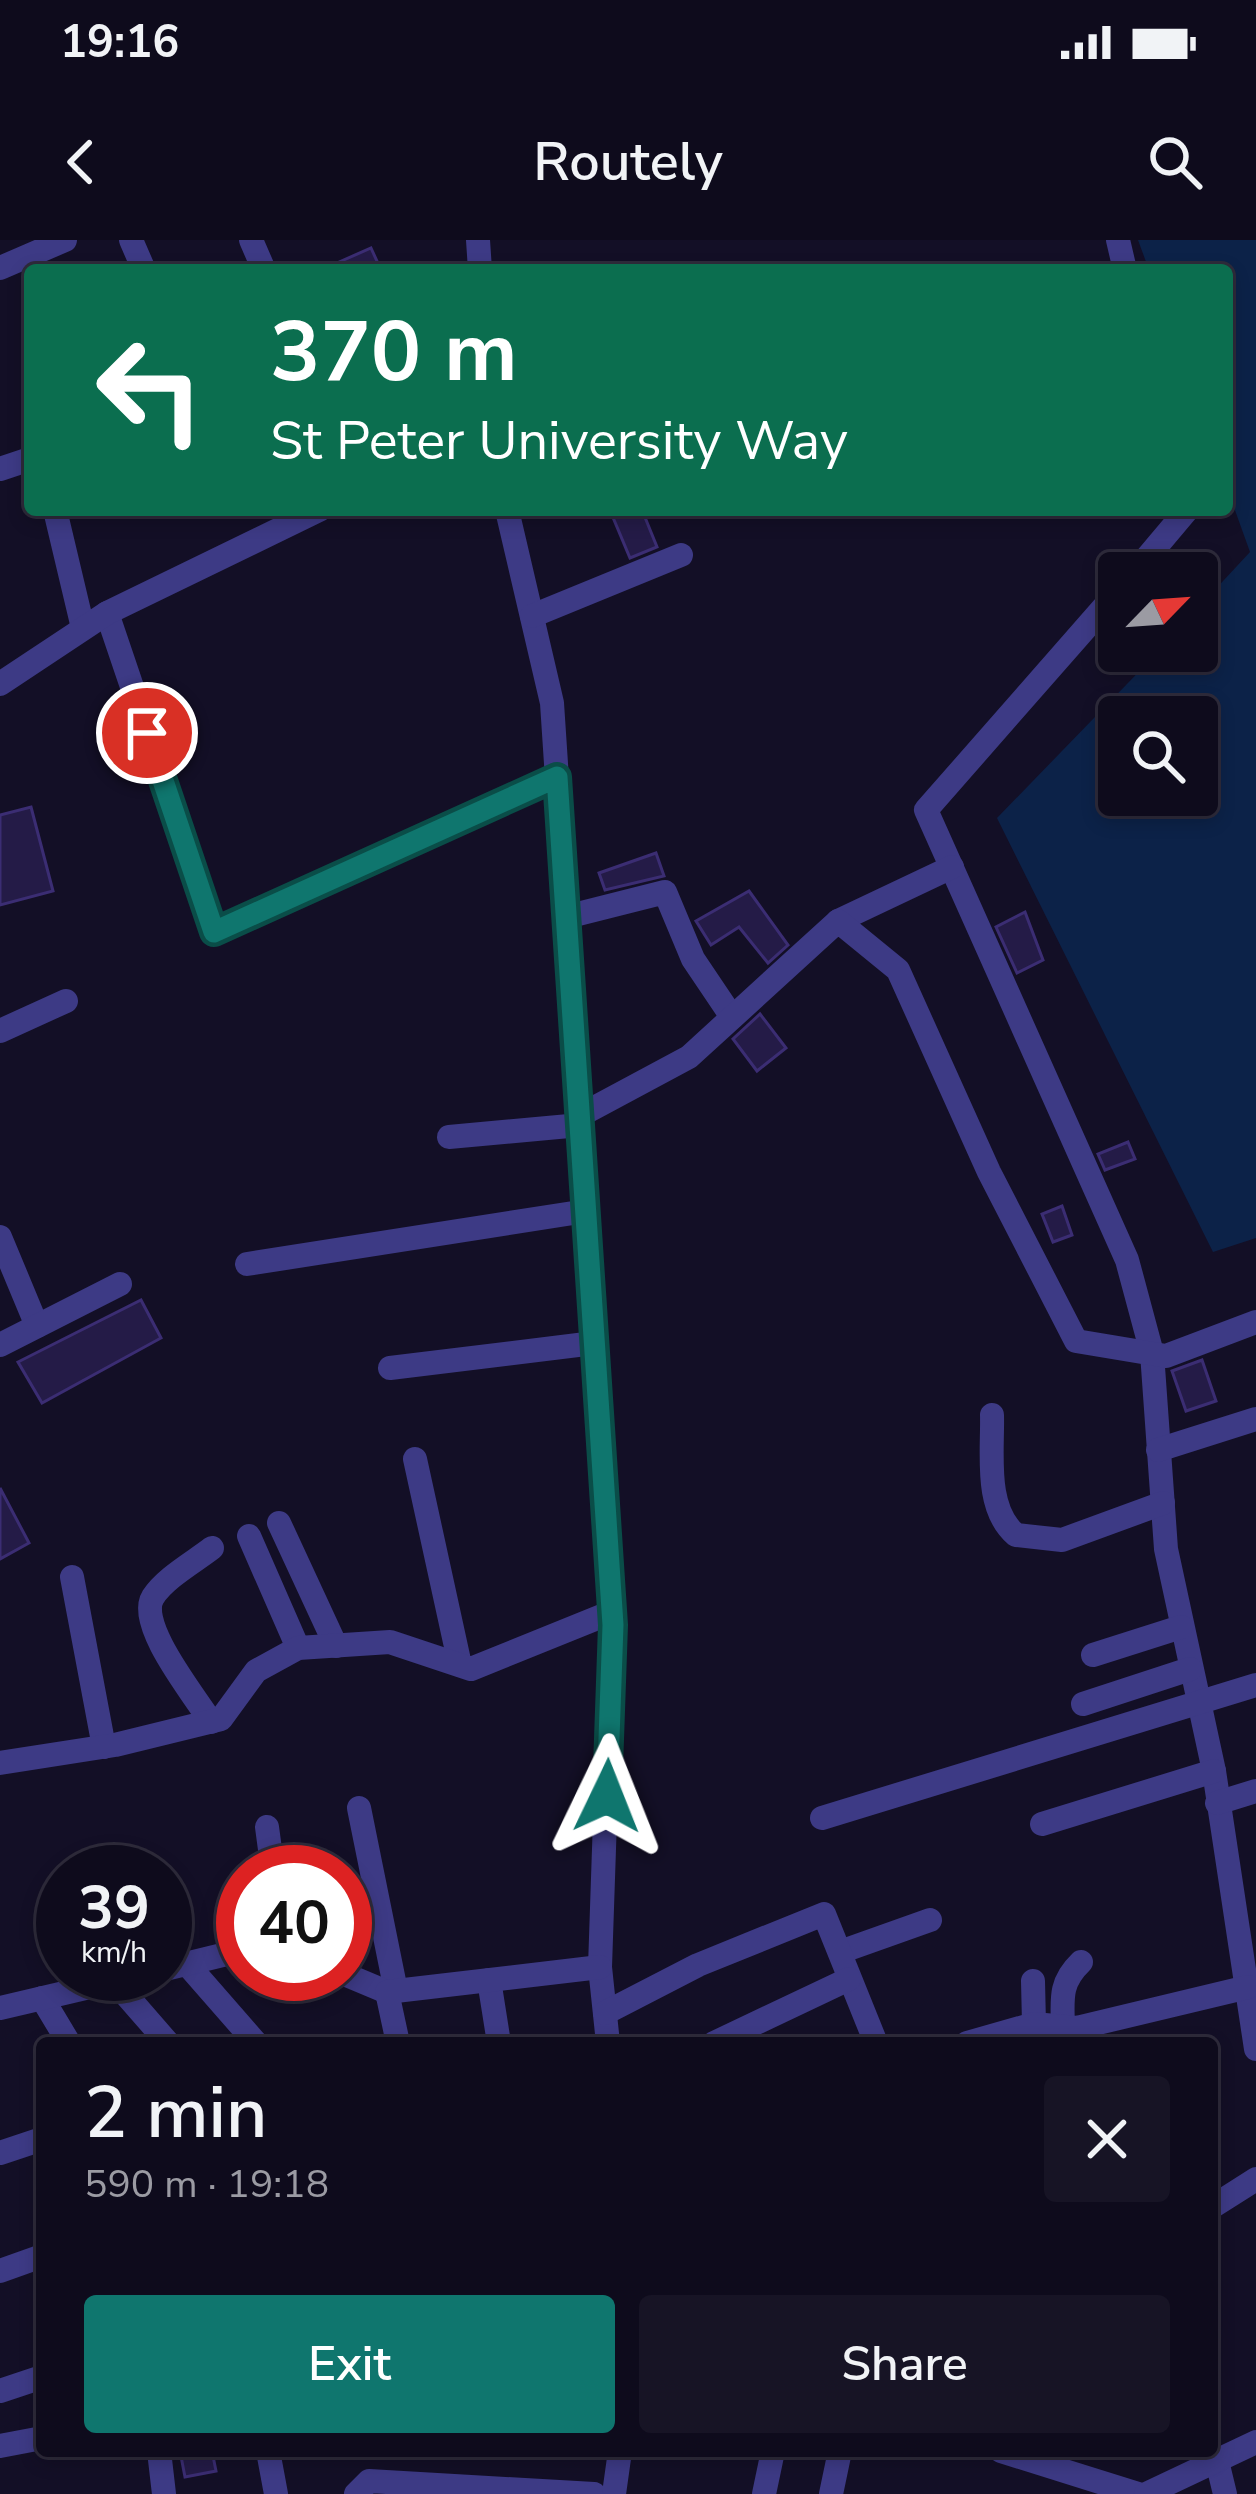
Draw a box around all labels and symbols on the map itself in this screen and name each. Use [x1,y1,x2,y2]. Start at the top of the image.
north arrow [1098,552,1218,672]
pin [96,682,198,784]
position arrow [544,1733,670,1859]
speed limit sign: 40 [216,1845,372,2001]

